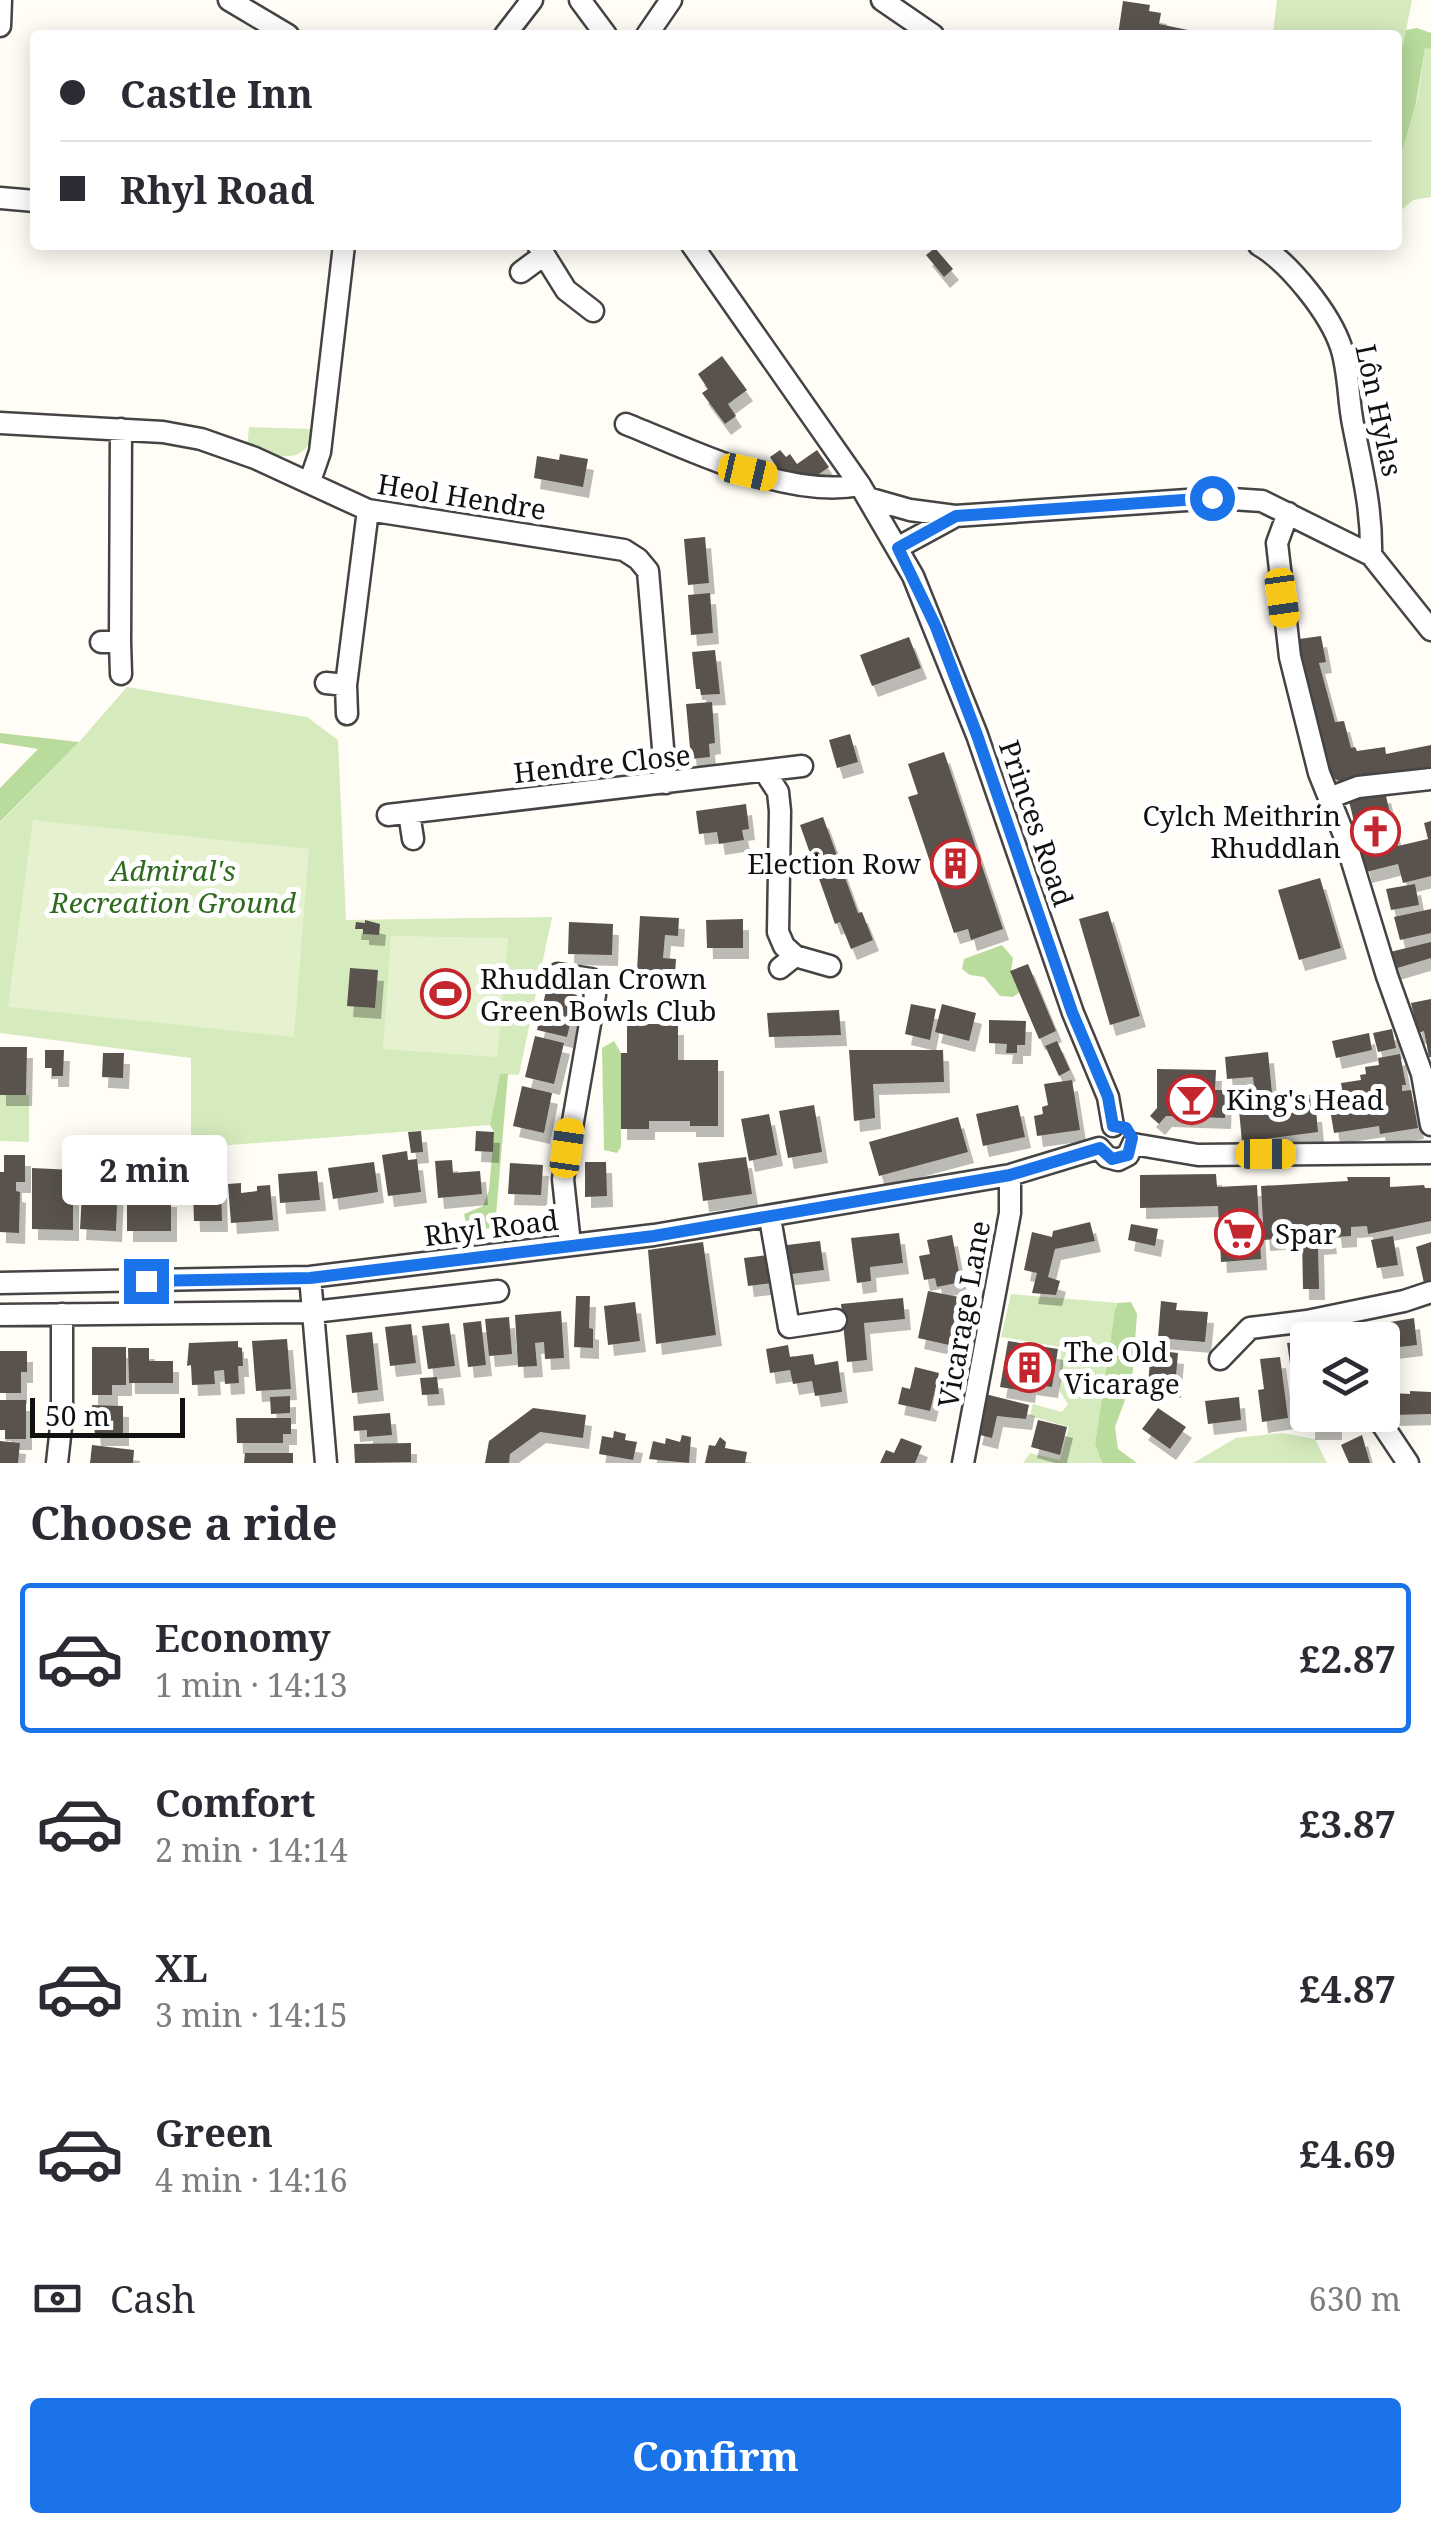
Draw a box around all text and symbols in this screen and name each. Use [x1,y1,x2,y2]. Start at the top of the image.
text: Castle Inn [120,67,313,119]
text: Rhyl Road [120,163,315,215]
street label: Lôn Hylas [1347,340,1413,480]
car [715,451,781,493]
street label: Heol Hendre [375,464,549,528]
route start [1190,476,1235,521]
car [1263,566,1301,630]
street label: Hendre Close [512,735,692,791]
street label: Princes Road [991,735,1083,911]
place label: Cylch Meithrin Rhuddlan [1142,796,1341,866]
church icon: Cylch Meithrin Rhuddlan [1350,805,1402,857]
building icon: Election Row [930,837,982,889]
place label: Election Row [747,844,922,882]
park label: Admiral's Recreation Ground [49,851,297,921]
place label: Rhuddlan Crown Green Bowls Club [480,959,717,1029]
sports icon: Rhuddlan Crown Green Bowls Club [419,968,471,1020]
bar icon: King's Head [1165,1073,1217,1125]
place label: King's Head [1226,1080,1384,1118]
car [548,1116,586,1180]
callout: 2 min [64,1136,228,1206]
car [1236,1139,1296,1169]
text: 2 min [99,1148,190,1191]
street label: Rhyl Road [422,1200,560,1254]
supermarket icon: Spar [1214,1207,1266,1259]
place label: Spar [1275,1214,1336,1252]
street label: Vicarage Lane [928,1217,998,1411]
route end [124,1259,169,1304]
map controls [1290,1322,1400,1432]
button: layers [1290,1322,1400,1432]
place label: The Old Vicarage [1064,1332,1180,1402]
building icon: The Old Vicarage [1003,1341,1055,1393]
scale bar [30,1393,185,1438]
text: 50 m [45,1396,110,1434]
text: Choose a ride [30,1492,338,1553]
text: Economy [155,1611,331,1663]
icon: car [35,1613,125,1703]
text: £2.87 [1299,1632,1396,1684]
text: 1 min · 14:13 [155,1663,348,1706]
text: Comfort [155,1776,315,1828]
icon: car [35,1778,125,1868]
text: £3.87 [1299,1797,1396,1849]
text: 2 min · 14:14 [155,1828,348,1871]
text: XL [155,1941,208,1993]
icon: car [35,1943,125,2033]
text: £4.87 [1299,1962,1396,2014]
text: 3 min · 14:15 [155,1993,348,2036]
text: Green [155,2106,273,2158]
icon: car [35,2108,125,2198]
text: £4.69 [1299,2127,1396,2179]
text: 4 min · 14:16 [155,2158,348,2201]
icon: cash [30,2271,85,2326]
text: Cash [110,2272,196,2324]
text: 630 m [1309,2277,1401,2320]
button: Confirm [30,2398,1401,2513]

